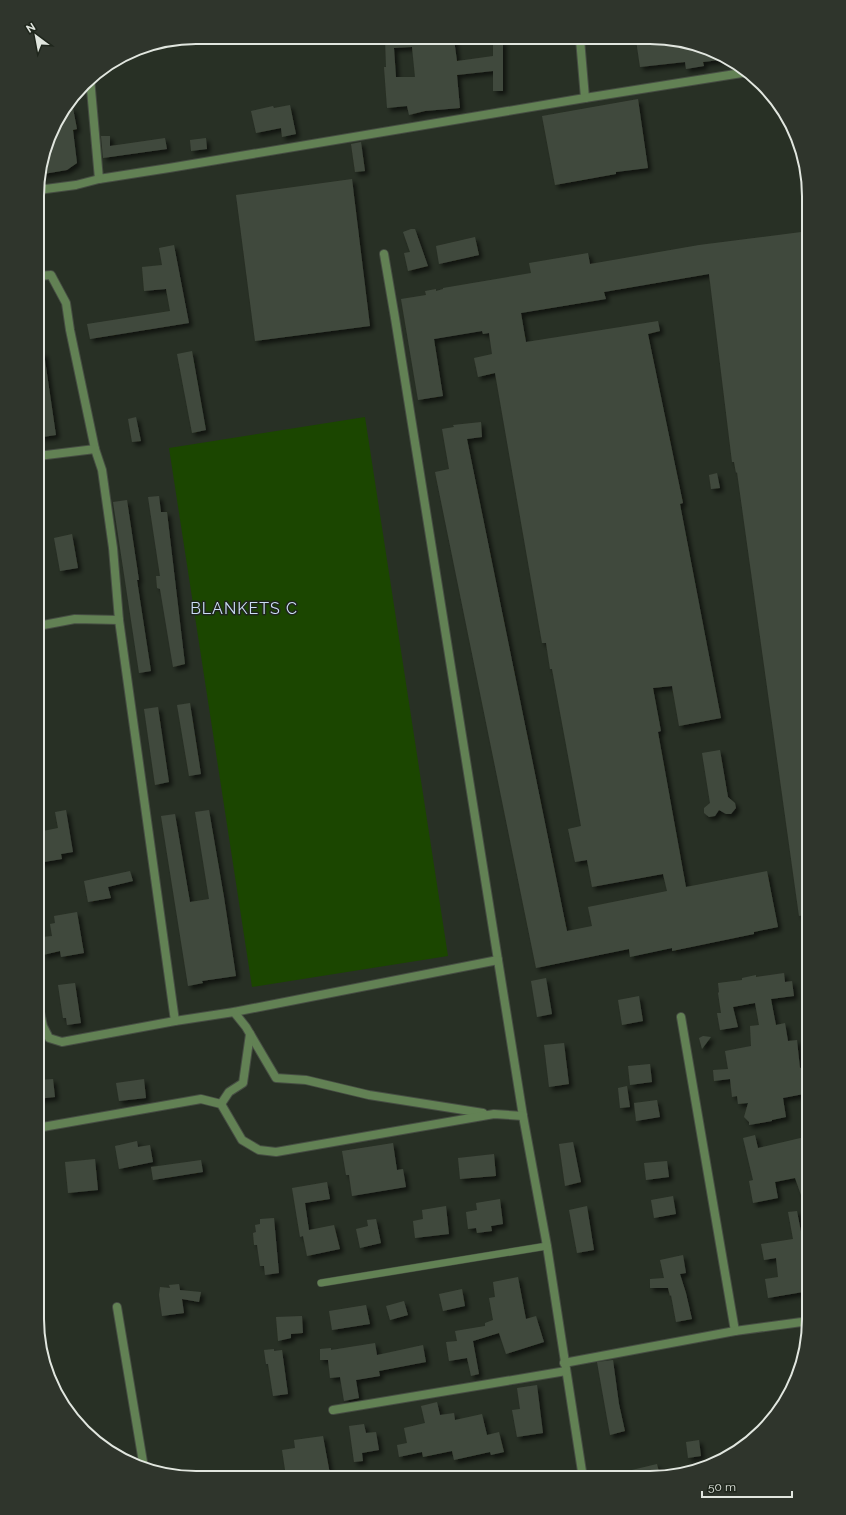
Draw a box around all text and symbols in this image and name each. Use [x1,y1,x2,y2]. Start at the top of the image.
north arrow [16,16,56,56]
text: N [24,20,38,36]
district label: BLANKETS C [190,599,298,618]
scale bar [702,1473,792,1499]
text: 50 m [708,1480,736,1494]

